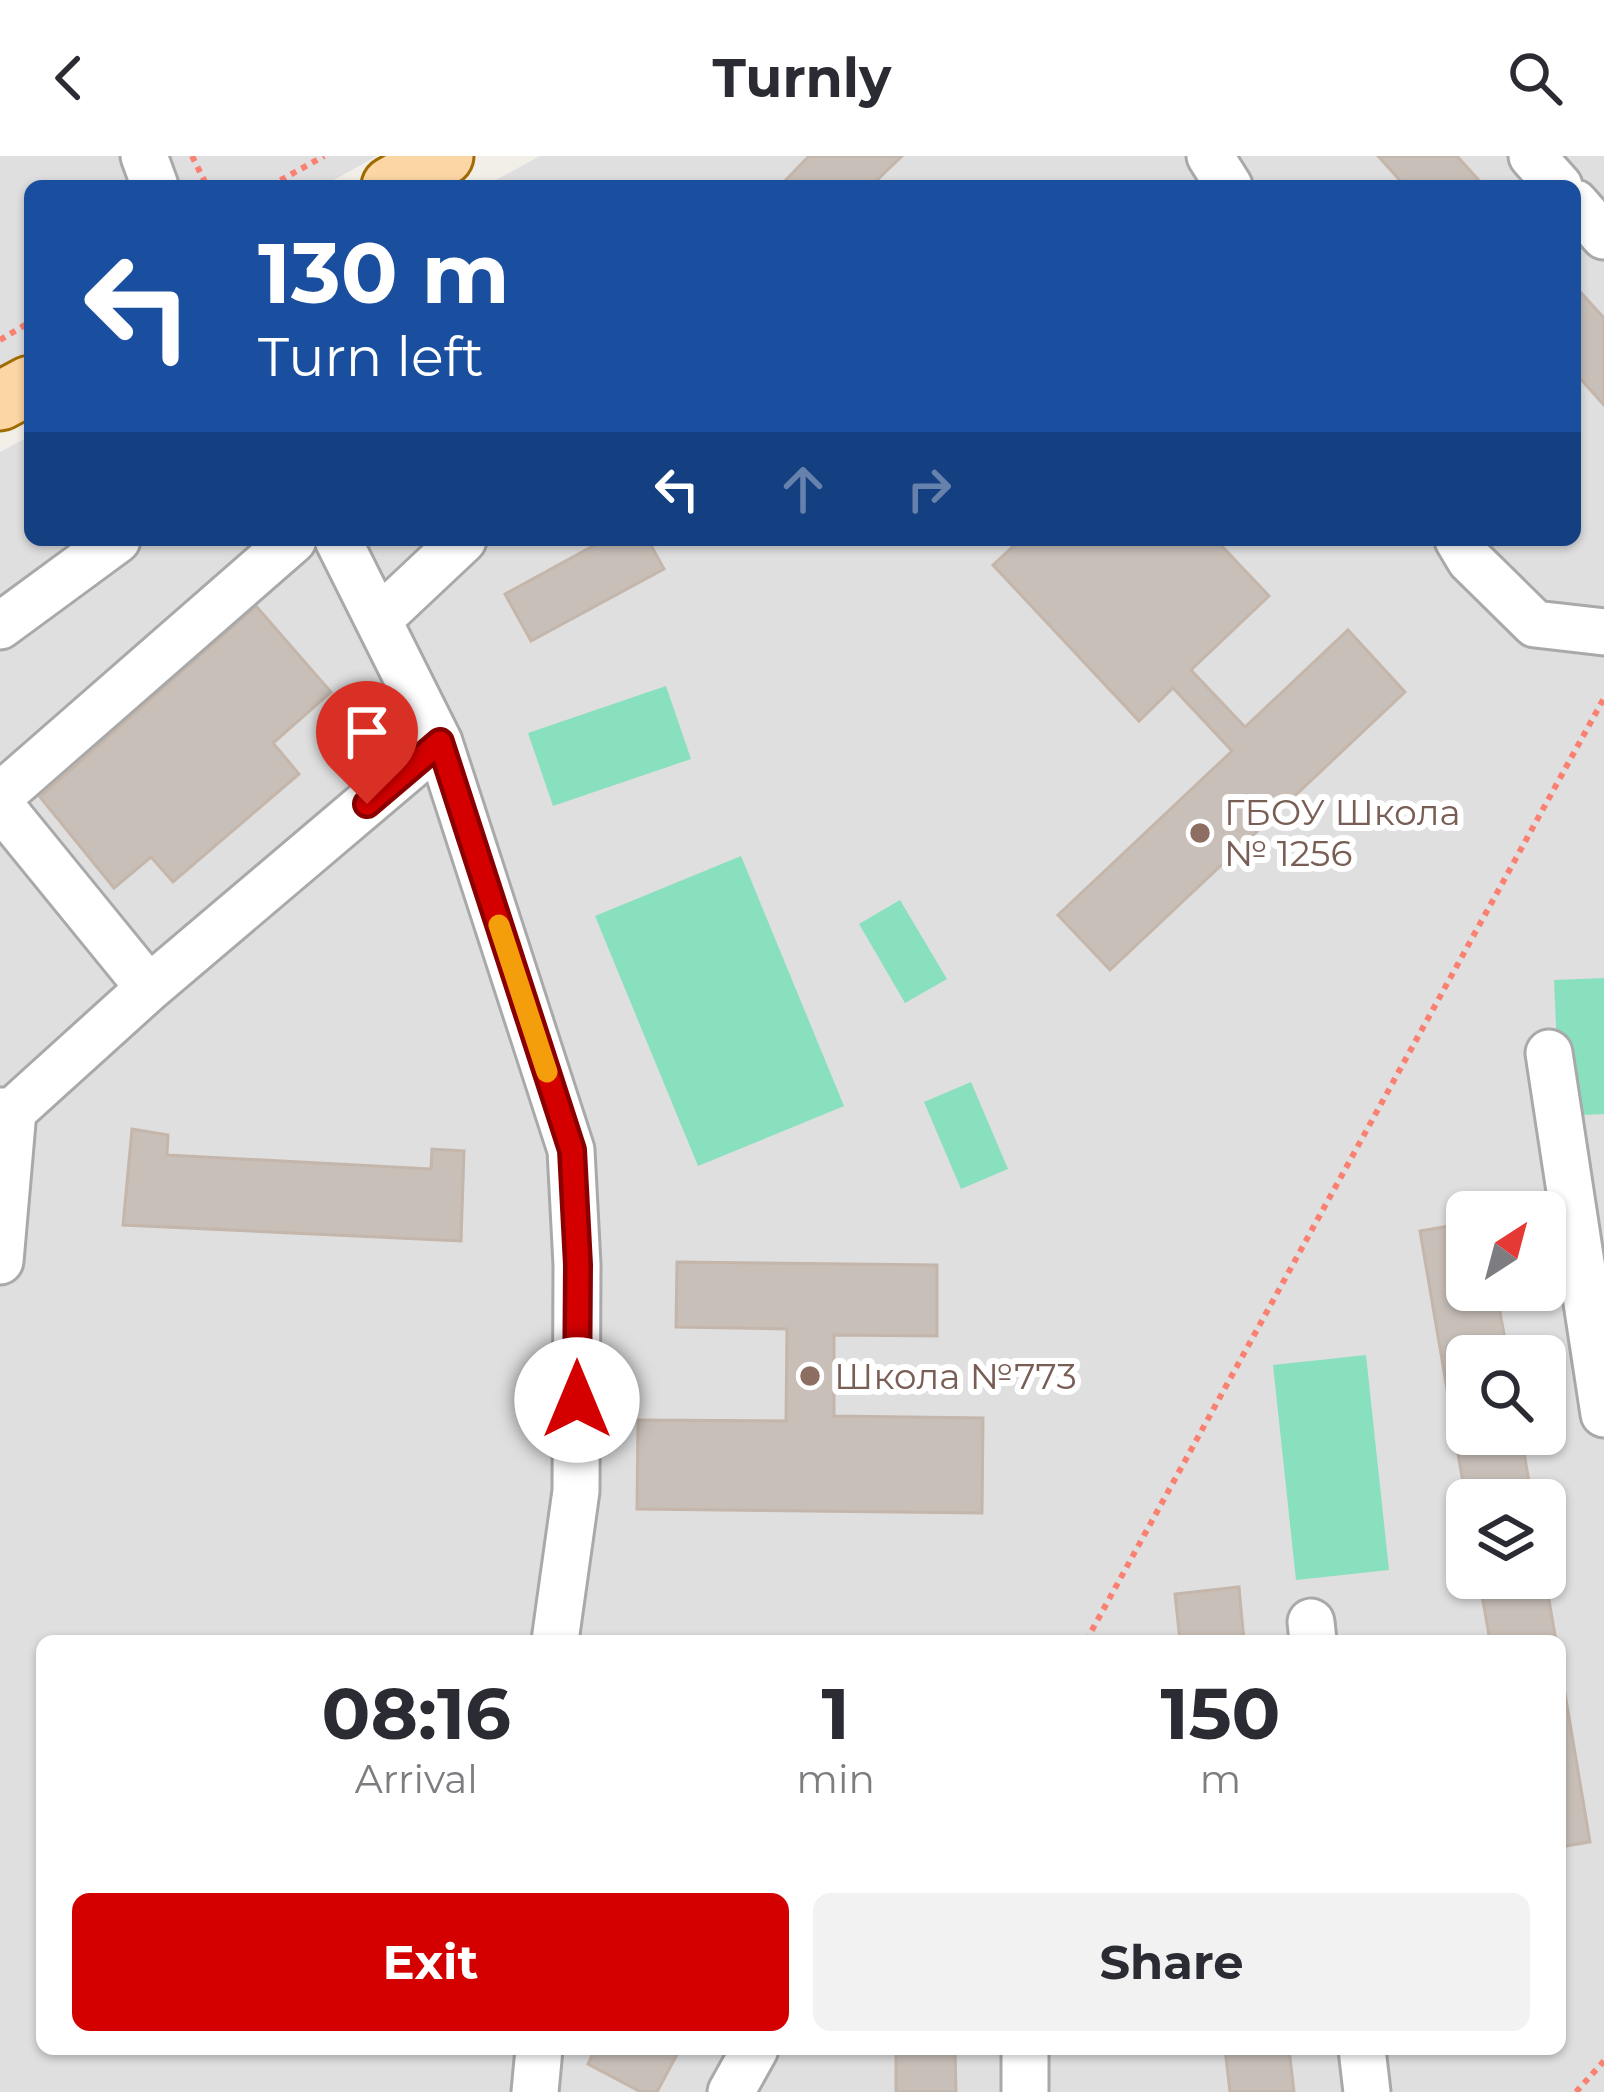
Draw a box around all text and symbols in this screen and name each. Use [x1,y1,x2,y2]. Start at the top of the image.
icon: back [36,45,102,111]
text: Turnly [713,45,891,111]
icon: search [1502,45,1568,111]
text: 130 m [258,222,510,324]
icon: left [60,228,216,384]
text: Turn left [258,324,484,390]
icon: left [644,456,710,522]
icon: ahead [770,456,836,522]
icon: right [896,456,962,522]
pin [316,681,418,804]
icon: arrive [334,699,400,765]
place label: ГБОУ Школа № 1256 [1224,790,1461,875]
marker: ГБОУ Школа № 1256 [1187,820,1213,846]
north arrow [1446,1191,1566,1311]
map controls [1446,1191,1566,1599]
button: search [1446,1335,1566,1455]
position arrow [514,1337,640,1463]
place label: Школа №773 [834,1354,1077,1398]
marker: Школа №773 [797,1363,823,1389]
button: layers [1446,1479,1566,1599]
text: 08:16 [322,1669,511,1757]
text: 1 [822,1669,850,1757]
text: 150 [1160,1669,1280,1757]
text: Arrival [355,1755,478,1803]
text: min [797,1755,875,1803]
text: m [1200,1755,1241,1803]
button: Exit [72,1893,789,2031]
button: Share [813,1893,1530,2031]

